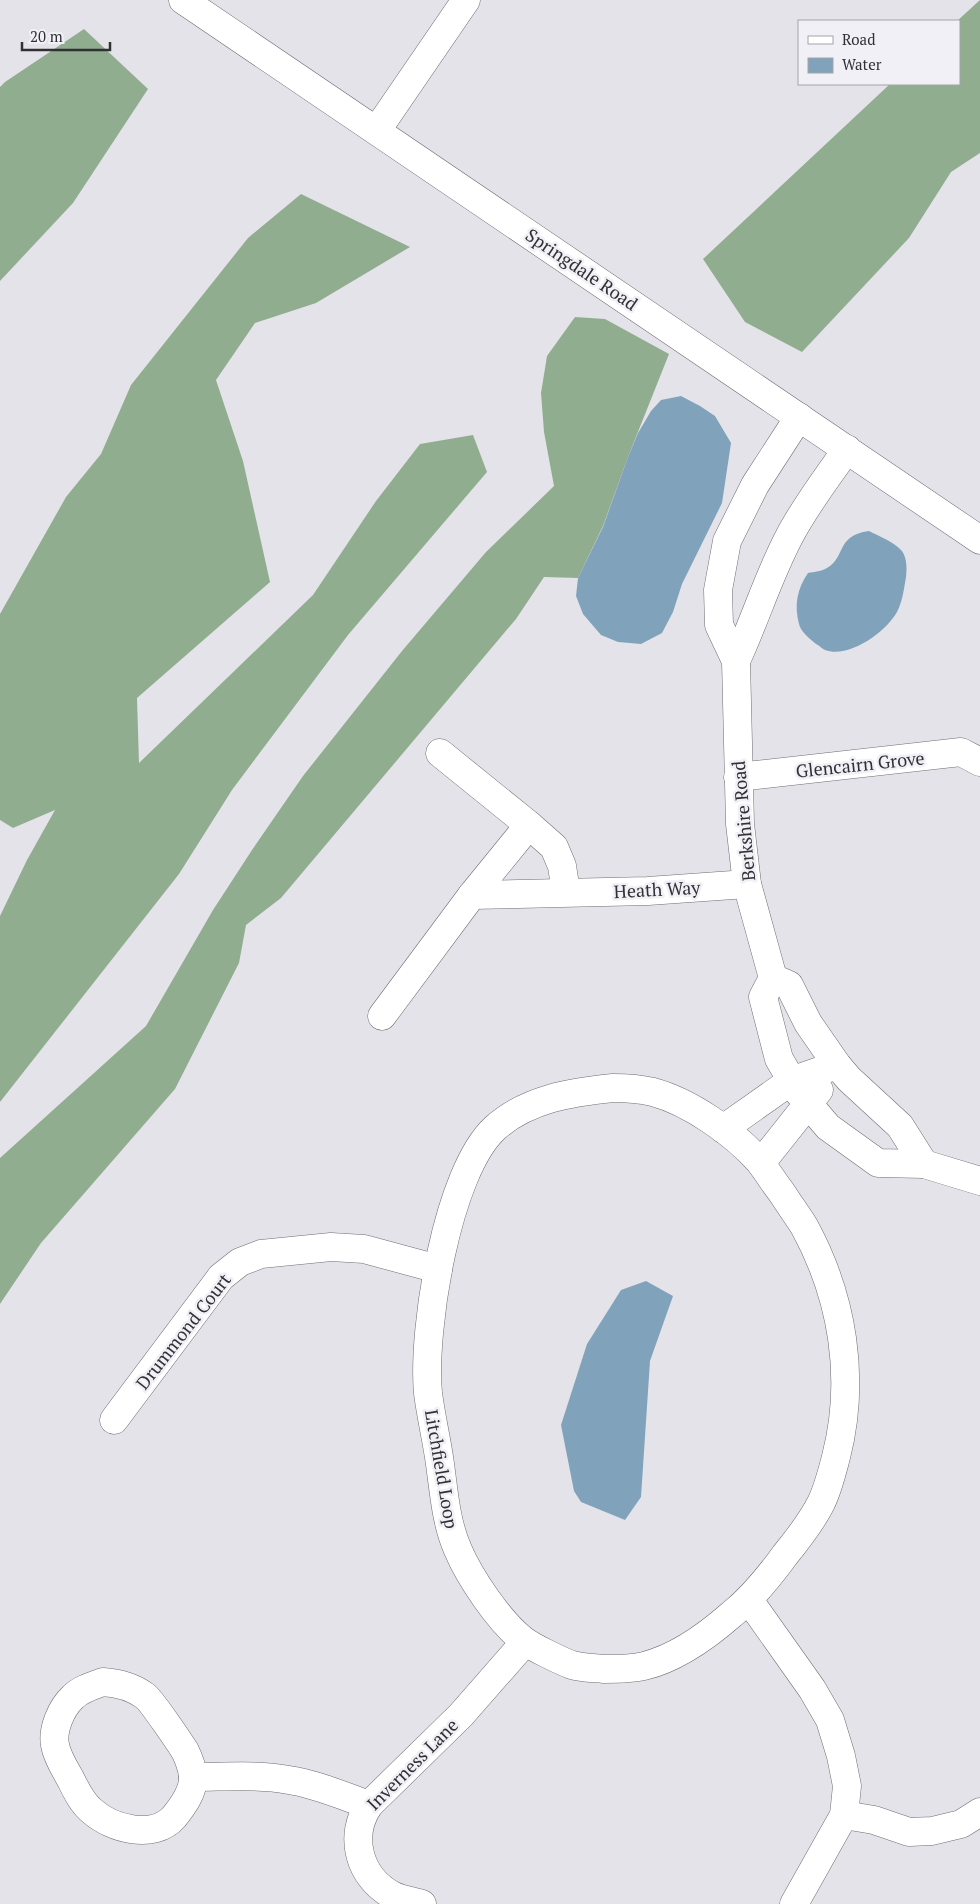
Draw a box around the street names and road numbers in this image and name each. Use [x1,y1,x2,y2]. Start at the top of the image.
street label: Springdale Road [521,223,643,315]
street label: Glencairn Grove [794,745,926,783]
street label: Berkshire Road [726,760,760,882]
street label: Heath Way [613,875,702,903]
street label: Drummond Court [130,1268,236,1394]
street label: Litchfield Loop [420,1408,464,1530]
street label: Inverness Lane [361,1713,463,1815]

